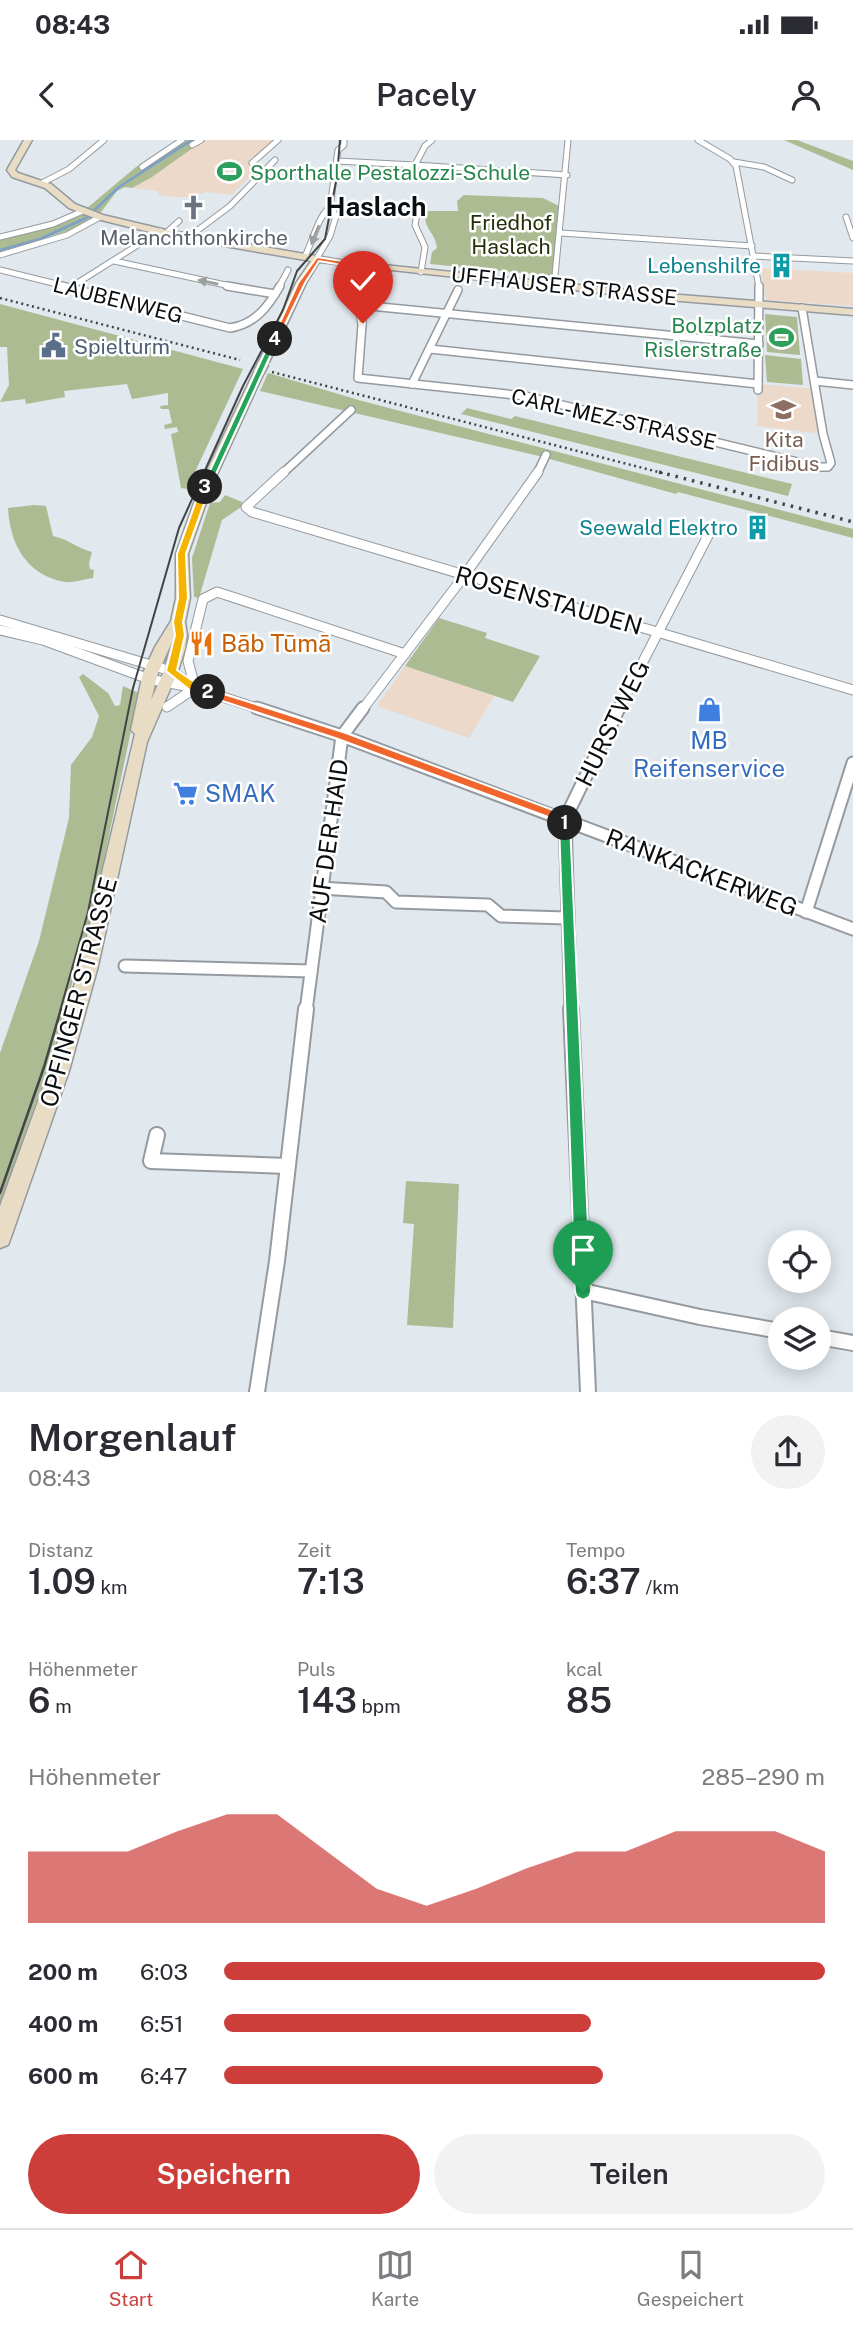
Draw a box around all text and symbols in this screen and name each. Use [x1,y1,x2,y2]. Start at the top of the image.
text: 08:43 [35,9,110,40]
icon: back [28,76,66,114]
text: Pacely [376,76,477,113]
icon: person [787,76,825,114]
sports icon: Sporthalle Pestalozzi-Schule [216,158,244,186]
place label: Sporthalle Pestalozzi-Schule [250,160,530,185]
district label: Haslach [326,191,426,222]
church icon: Melanchthonkirche [180,194,208,222]
park label: Friedhof Haslach [470,210,552,259]
place label: Melanchthonkirche [100,225,288,250]
one-way arrow [309,225,320,246]
pin [333,251,393,323]
building icon: Lebenshilfe [767,251,795,279]
place label: Lebenshilfe [647,253,761,278]
icon: check [344,262,382,300]
street label: UFFHAUSER STRASSE [450,262,678,310]
street label: LAUBENWEG [50,272,186,328]
one-way arrow [197,276,219,287]
place label: Bolzplatz Rislerstraße [644,313,762,362]
pin: 4 [258,322,292,356]
sports icon: Bolzplatz Rislerstraße [768,323,796,351]
text: 4 [268,327,281,349]
public building icon: Spielturm [40,332,68,360]
place label: Spielturm [74,334,170,359]
street label: CARL-MEZ-STRASSE [509,383,719,455]
school or university icon: Kita Fidibus [770,396,798,424]
place label: Kita Fidibus [749,427,819,476]
pin: 3 [188,470,222,504]
text: 3 [198,475,211,497]
building icon: Seewald Elektro [744,513,772,541]
place label: Seewald Elektro [579,515,738,540]
street label: ROSENSTAUDEN [452,560,646,640]
restaurant icon: Bāb Tūmā [187,629,215,657]
place label: Bāb Tūmā [221,629,331,657]
street label: HURSTWEG [569,655,655,791]
pin: 2 [190,674,226,710]
text: 2 [201,680,214,702]
shop icon: MB Reifenservice [695,695,723,723]
place label: MB Reifenservice [633,726,785,782]
street label: AUF DER HAID [303,757,353,925]
supermarket icon: SMAK [171,779,199,807]
place label: SMAK [205,779,276,807]
pin: 1 [548,806,582,840]
text: 1 [560,811,569,833]
street label: RANKACKERWEG [602,823,802,921]
street label: OPFINGER STRASSE [34,874,122,1110]
pin [553,1220,613,1292]
map controls [768,1230,831,1370]
button: locate [768,1230,831,1293]
icon: arrive [564,1231,602,1269]
button: layers [768,1307,831,1370]
text: Morgenlauf [28,1415,236,1460]
button: share [751,1415,825,1489]
text: 08:43 [28,1464,91,1491]
text: Distanz [28,1539,93,1561]
text: Zeit [297,1539,332,1561]
text: Tempo [566,1539,625,1561]
text: 1.09 [28,1561,96,1602]
text: 7:13 [297,1561,365,1602]
text: 6:37 [566,1561,641,1602]
text: km [96,1576,128,1598]
text: /km [641,1576,679,1598]
text: Höhenmeter [28,1658,138,1680]
text: Puls [297,1658,335,1680]
text: kcal [566,1658,603,1680]
text: 6 [28,1680,51,1721]
text: 143 [297,1680,357,1721]
text: 85 [566,1680,612,1721]
text: m [51,1695,72,1717]
text: bpm [357,1695,401,1717]
text: Höhenmeter [28,1763,161,1790]
text: 285–290 m [701,1763,825,1790]
text: 200 m [28,1958,98,1985]
text: 6:03 [140,1958,188,1985]
text: 400 m [28,2010,98,2037]
text: 6:51 [140,2010,184,2037]
text: 600 m [28,2062,98,2089]
text: 6:47 [140,2062,188,2089]
button: Speichern [28,2134,420,2214]
button: Teilen [434,2134,825,2214]
tab: Start [109,2246,153,2310]
tab: Karte [371,2246,419,2310]
tab: Gespeichert [637,2246,744,2310]

